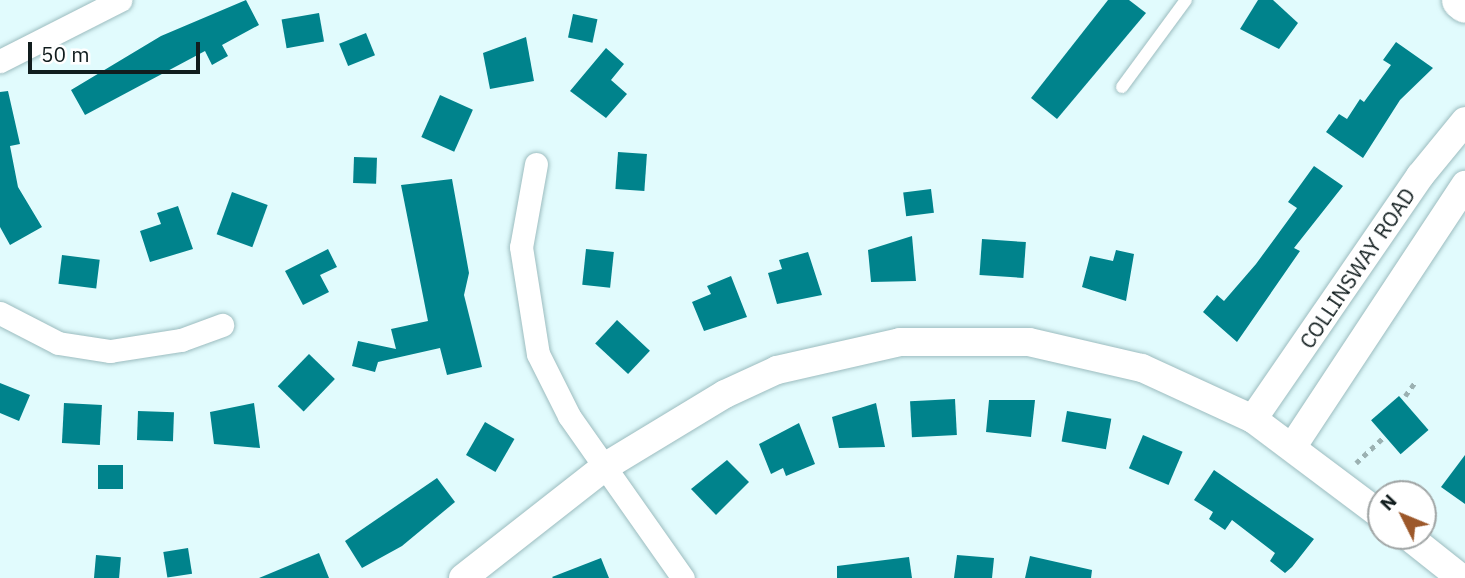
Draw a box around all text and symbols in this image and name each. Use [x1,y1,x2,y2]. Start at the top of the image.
scale bar [32,28,203,72]
text: 50 m [41,40,90,68]
street label: COLLINSWAY ROAD [1294,183,1420,353]
north arrow [1367,480,1437,550]
text: N [1375,489,1402,515]

